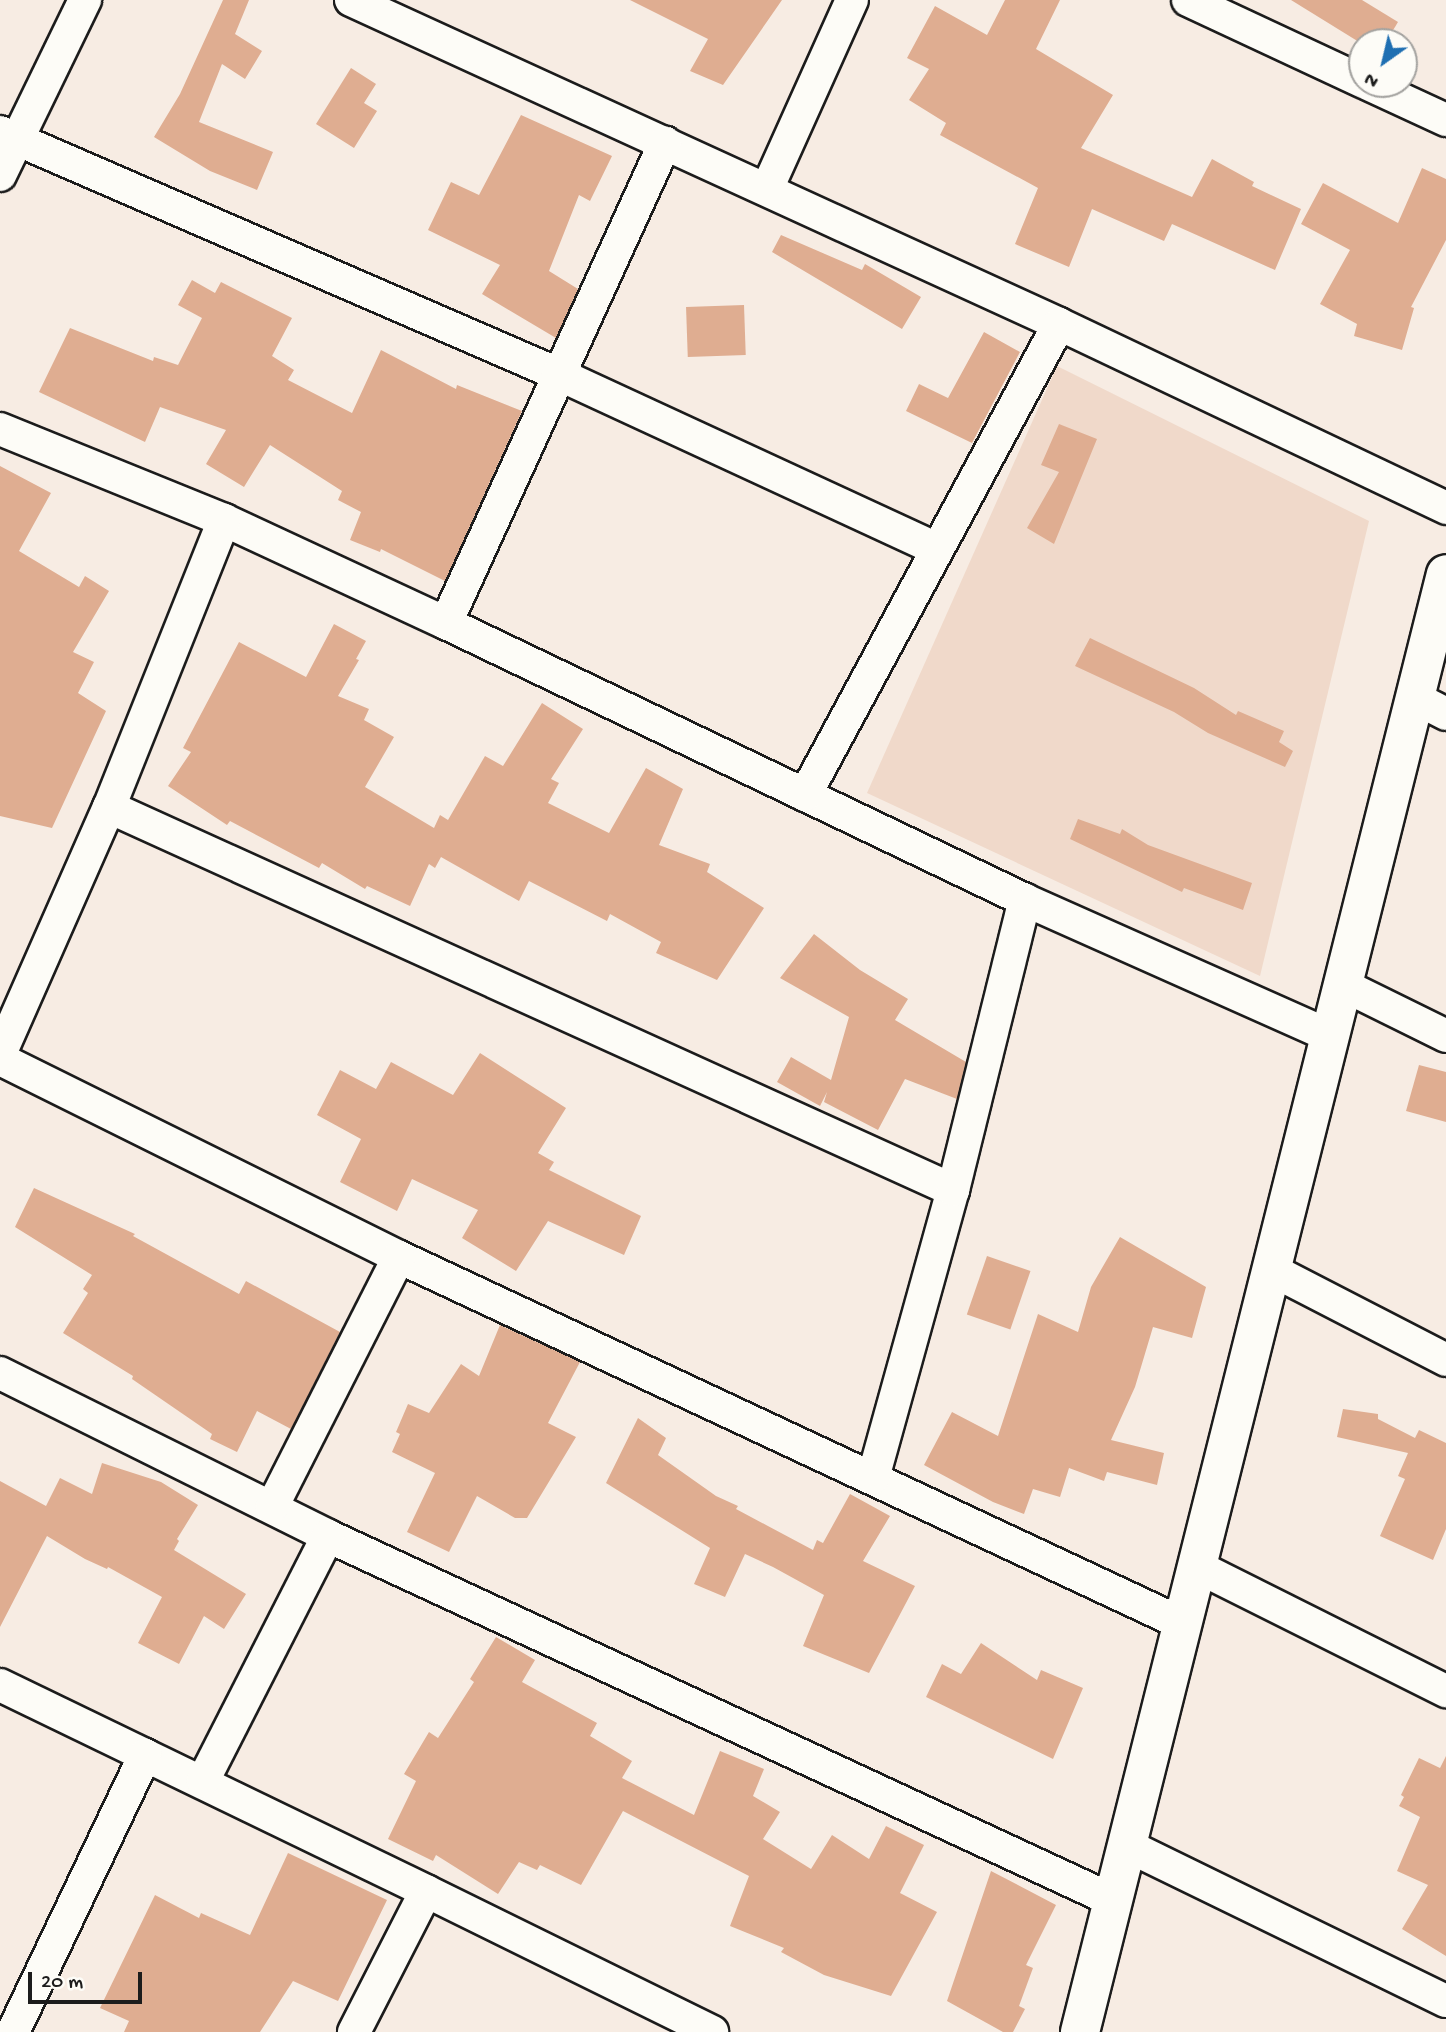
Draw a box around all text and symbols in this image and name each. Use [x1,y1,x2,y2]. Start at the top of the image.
north arrow [1348,28,1418,98]
text: N [1361,66,1384,92]
scale bar [32,1958,145,2002]
text: 20 m [41,1971,83,1996]

